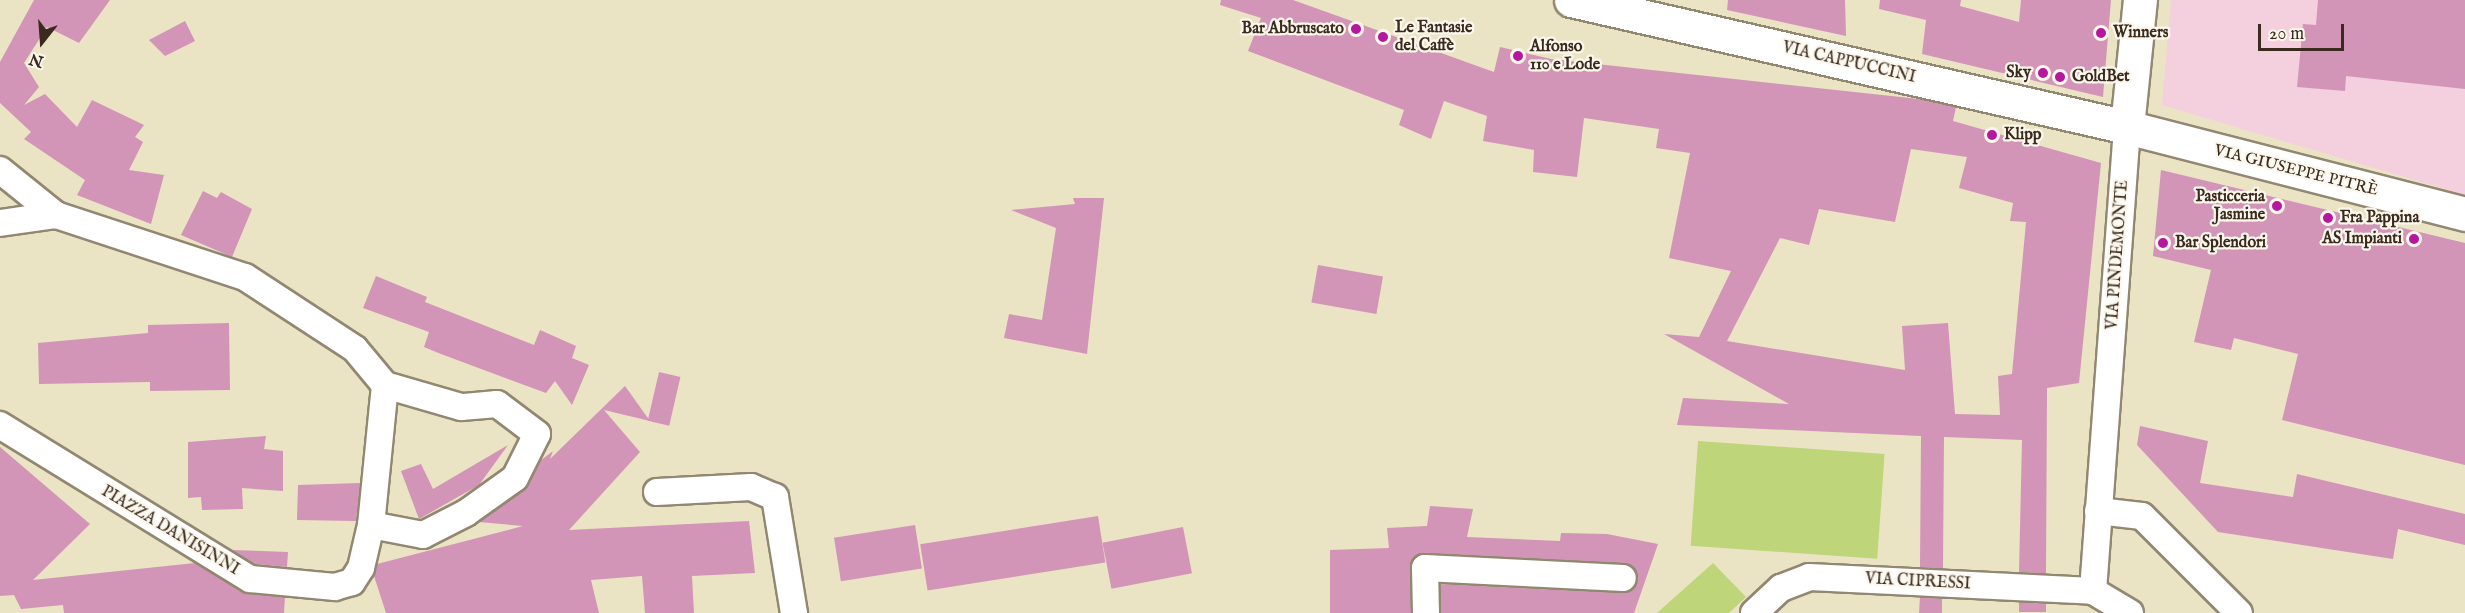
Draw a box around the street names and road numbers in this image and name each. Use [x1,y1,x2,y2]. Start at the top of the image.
street label: VIA CAPPUCCINI [1780,38,1918,88]
street label: VIA GIUSEPPE PITRÈ [2212,141,2380,201]
street label: VIA PINDEMONTE [2103,180,2133,330]
street label: PIAZZA DANISINNI [98,482,242,580]
street label: VIA CIPRESSI [1865,570,1971,594]

